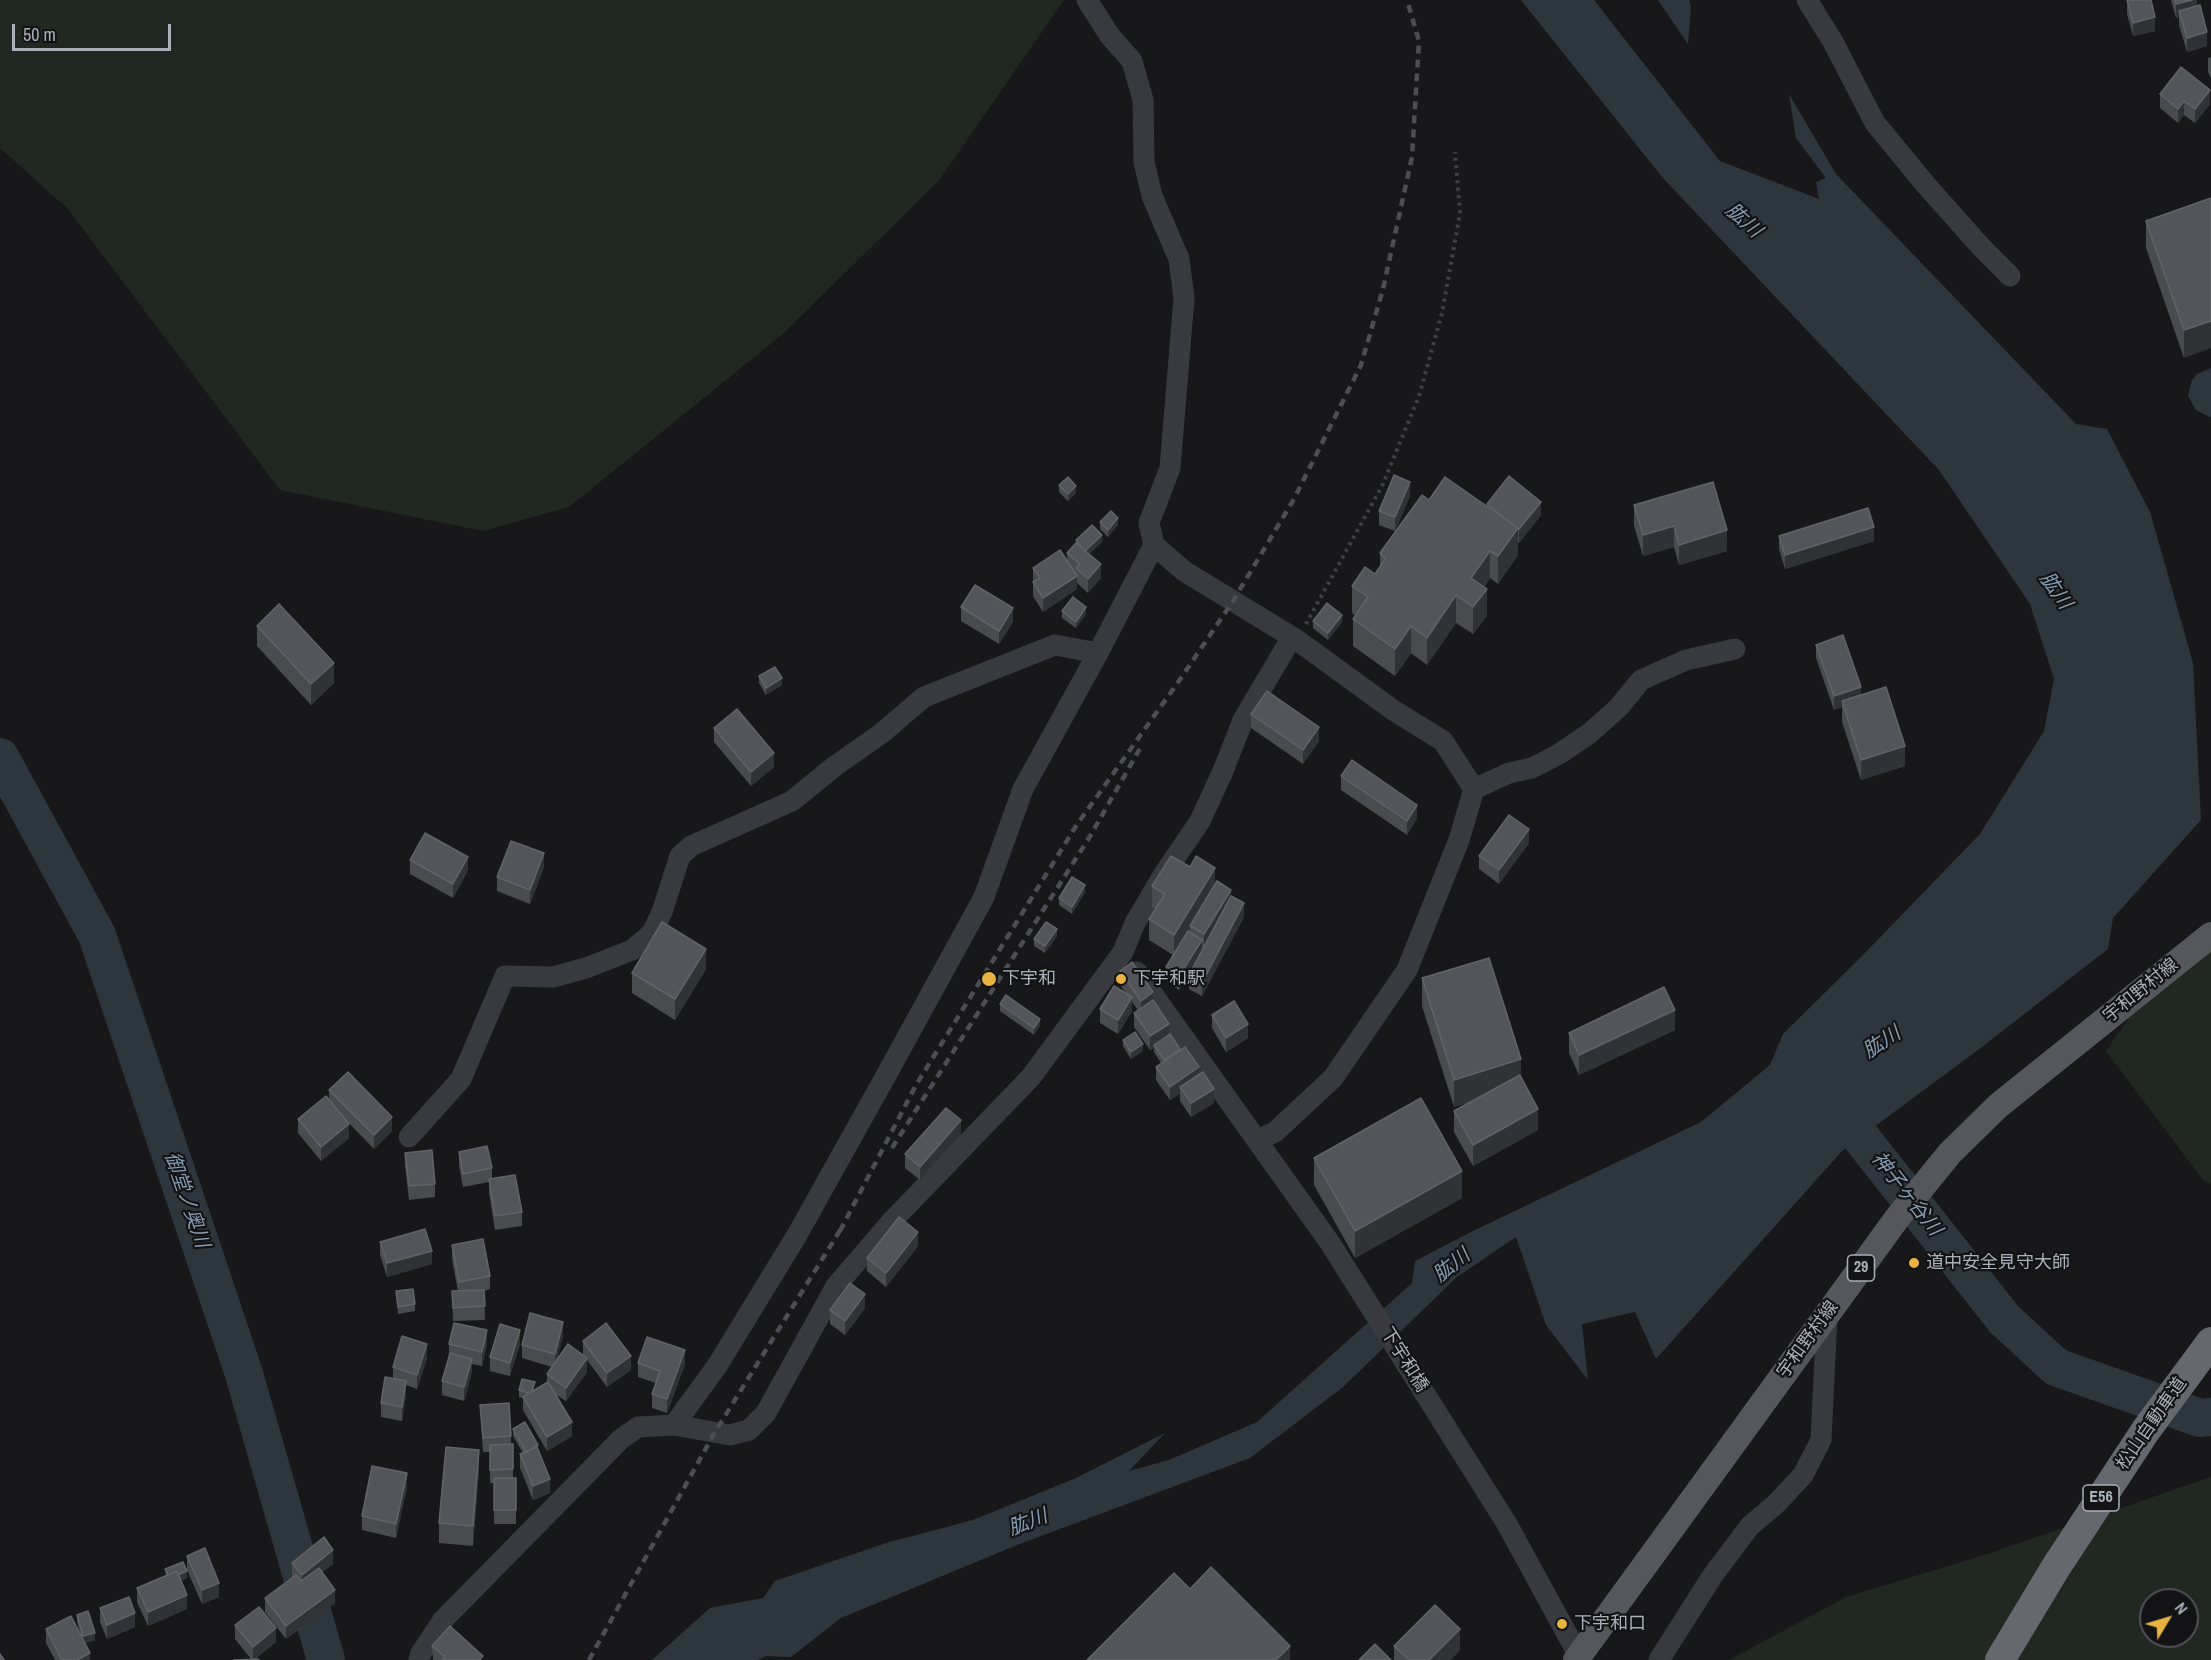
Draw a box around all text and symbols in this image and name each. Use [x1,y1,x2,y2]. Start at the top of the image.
scale bar [15,12,174,50]
text: 50 m [23,22,56,47]
water label: 肱川 [1720,199,1766,243]
water label: 肱川 [2034,568,2076,614]
street label: 宇和野村線 [2099,954,2183,1028]
place label: 下宇和 [1002,968,1056,990]
place label: 下宇和駅 [1133,968,1205,990]
marker: 下宇和 [980,970,998,988]
marker: 下宇和駅 [1114,972,1128,986]
water label: 肱川 [1859,1022,1905,1064]
water label: 神子ヶ谷川 [1866,1147,1946,1241]
water label: 御堂ノ奥川 [158,1149,214,1251]
water label: 肱川 [1429,1244,1475,1288]
place label: 道中安全見守大師 [1926,1252,2070,1274]
road number: 29 [1848,1255,1874,1281]
marker: 道中安全見守大師 [1907,1256,1921,1270]
street label: 宇和野村線 [1773,1297,1843,1383]
street label: 下宇和橋 [1376,1324,1432,1396]
street label: 松山自動車道 [2112,1374,2192,1474]
road number: E56 [2083,1485,2119,1511]
water label: 肱川 [1005,1505,1051,1541]
north arrow [2139,1588,2199,1648]
text: N [2170,1598,2193,1619]
place label: 下宇和口 [1574,1613,1646,1635]
marker: 下宇和口 [1555,1617,1569,1631]

